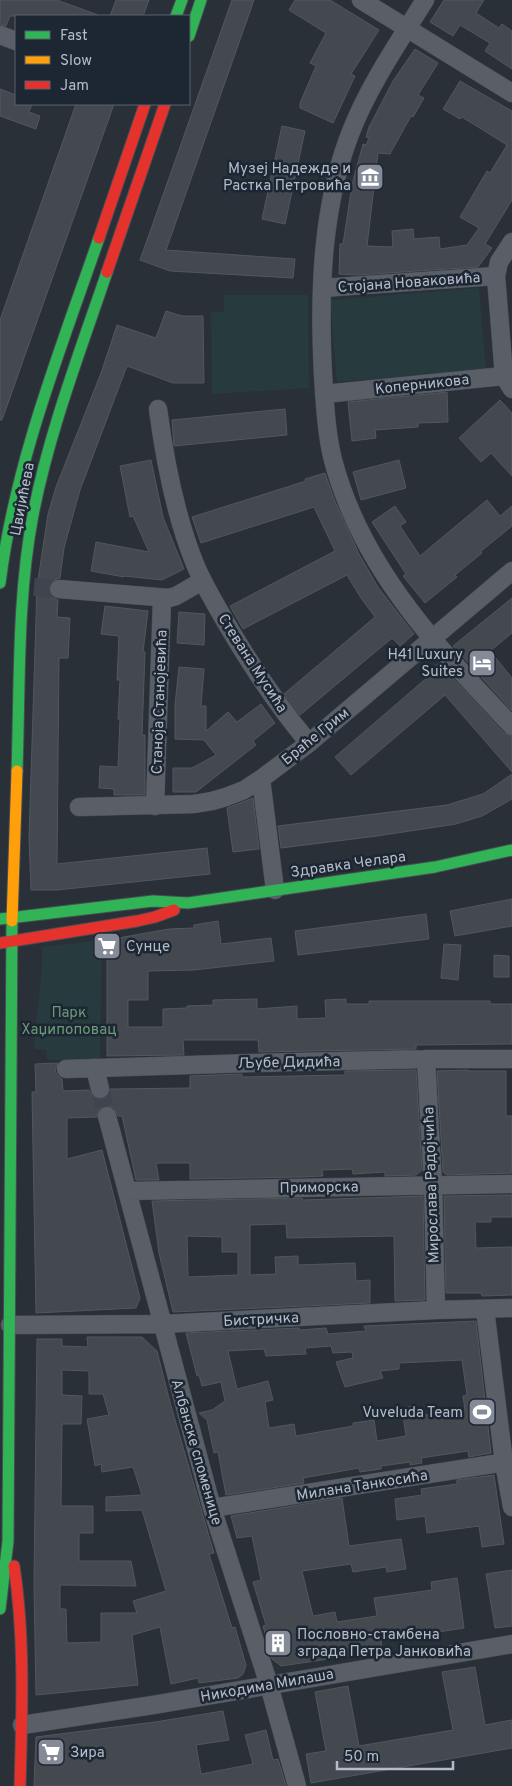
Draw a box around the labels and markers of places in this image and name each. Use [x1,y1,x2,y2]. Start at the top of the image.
place label: Музеј Надежде и Растка Петровића [223,160,351,196]
museum icon: Музеј Надежде и Растка Петровића [355,162,385,192]
place label: H41 Luxury Suites [387,646,463,682]
hotel icon: H41 Luxury Suites [467,648,497,678]
supermarket icon: Сунце [92,931,122,961]
place label: Сунце [126,938,170,957]
sports icon: Vuveluda Team [467,1397,497,1427]
place label: Vuveluda Team [362,1404,463,1423]
place label: Пословно-стамбена зграда Петра Јанковића [297,1626,471,1662]
building icon: Пословно-стамбена зграда Петра Јанковића [263,1628,293,1658]
supermarket icon: Зира [36,1737,66,1767]
place label: Зира [70,1744,105,1763]

